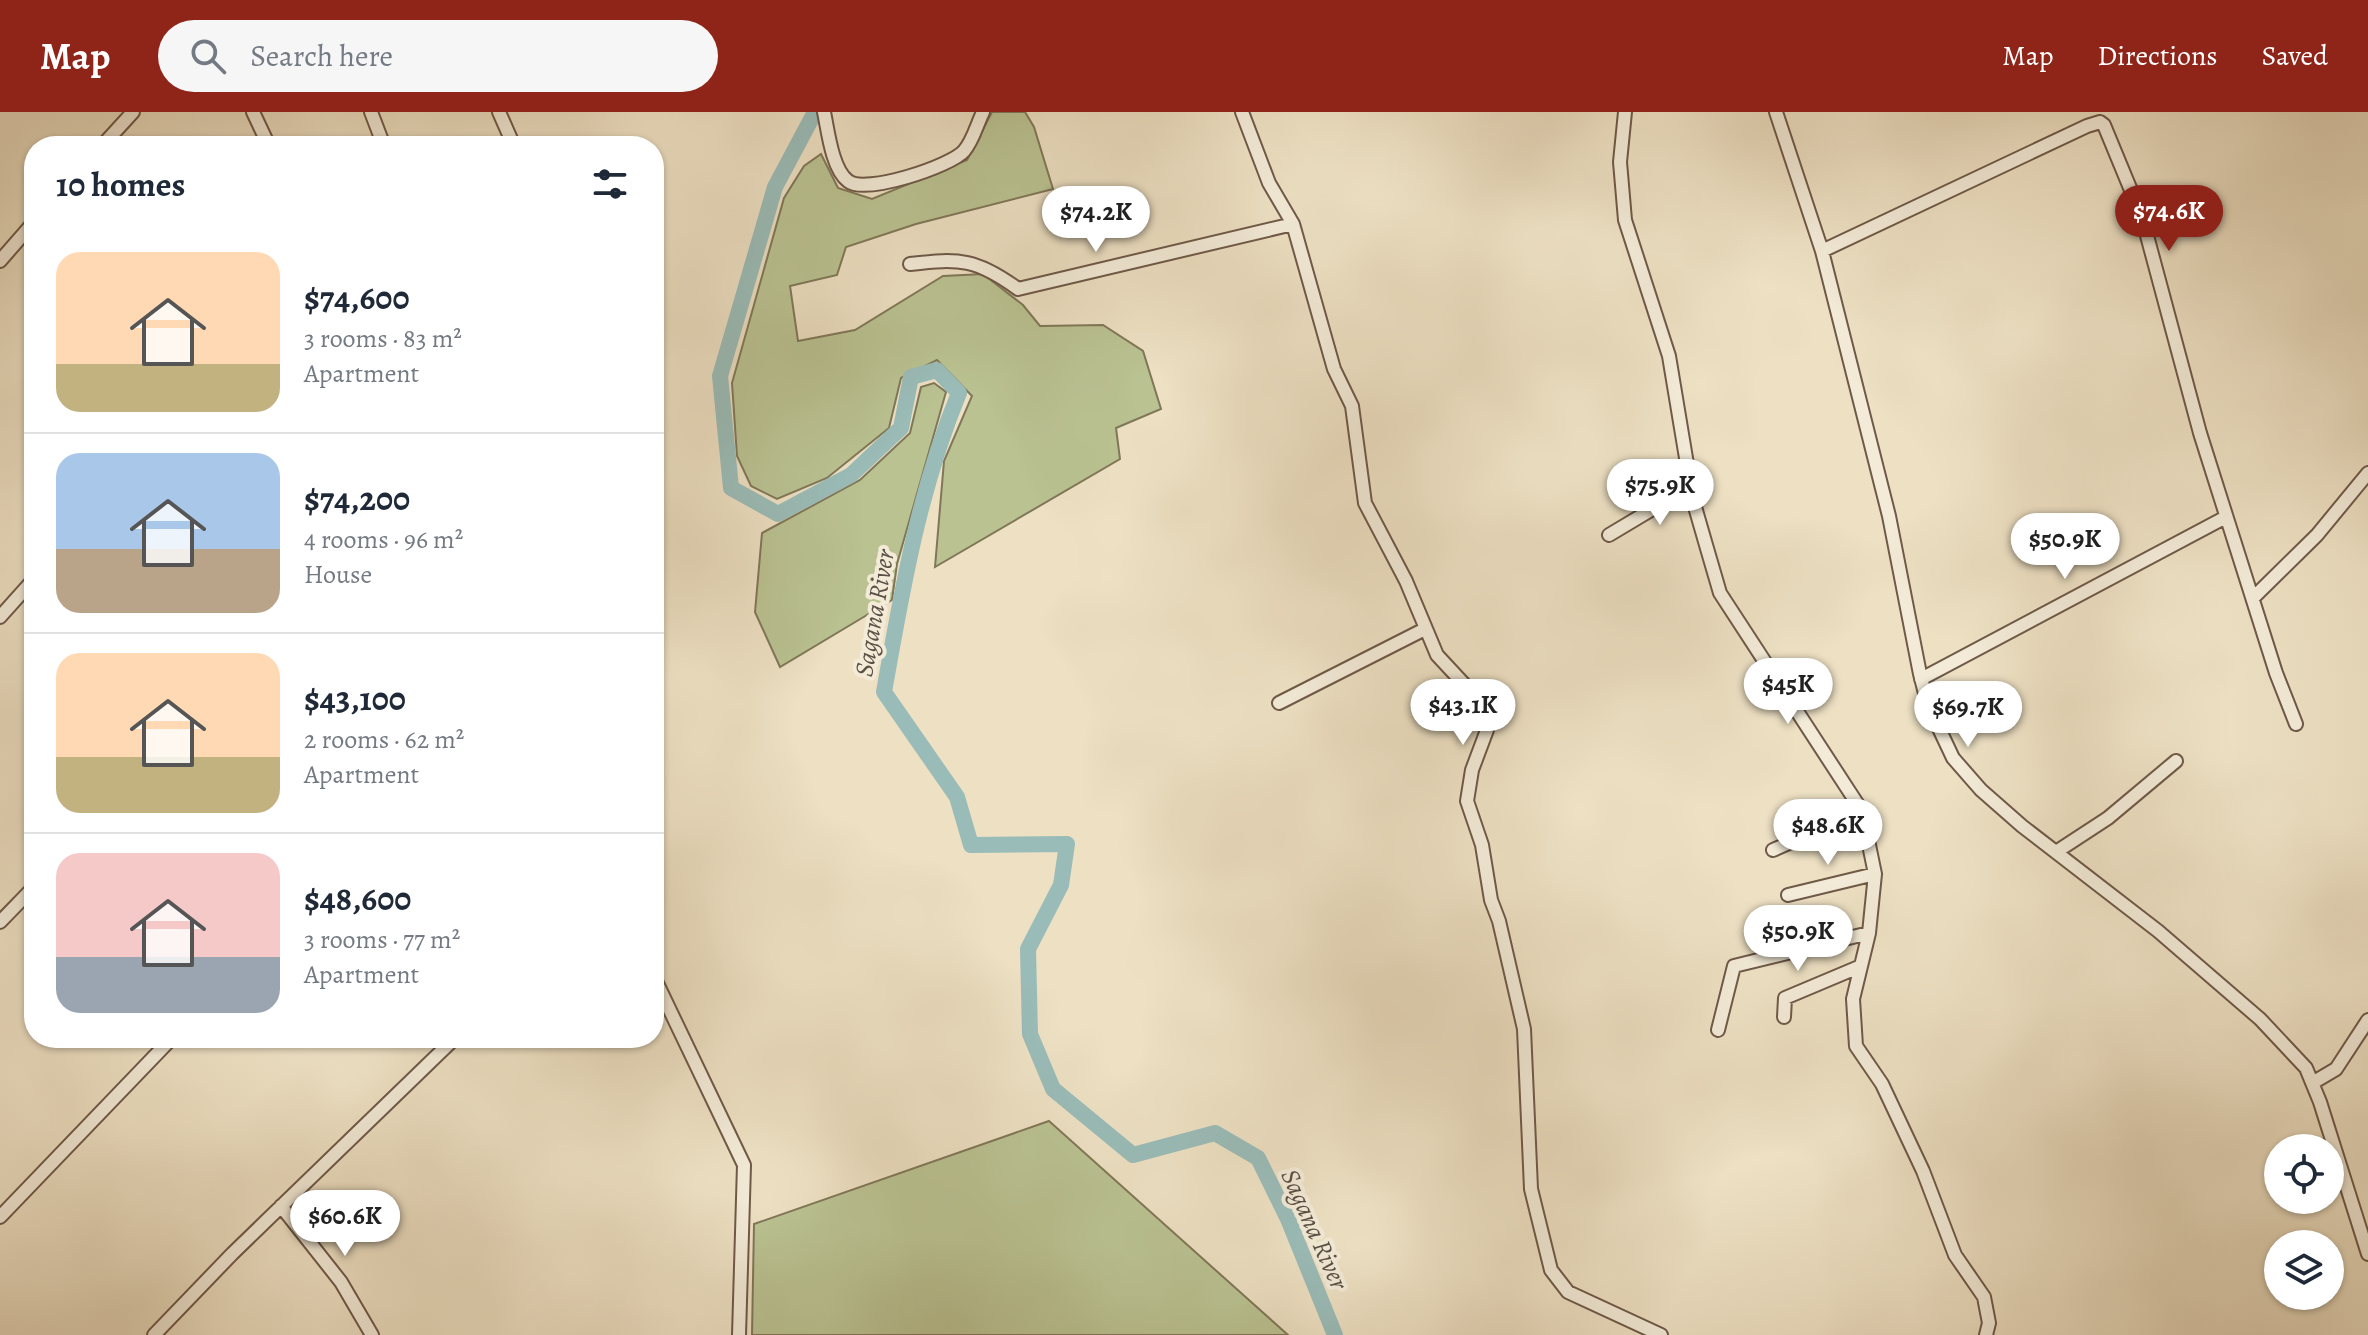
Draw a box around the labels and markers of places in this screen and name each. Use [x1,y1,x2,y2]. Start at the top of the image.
pin: $74.6K [2104,185,2234,253]
pin: $74.2K [1031,186,1161,254]
pin: $75.9K [1595,459,1725,527]
pin: $50.9K [2000,513,2130,581]
pin: $45K [1741,658,1835,726]
pin: $43.1K [1398,679,1528,747]
pin: $69.7K [1903,681,2033,749]
pin: $48.6K [1763,799,1893,867]
pin: $50.9K [1733,905,1863,973]
pin: $60.6K [280,1190,410,1258]

